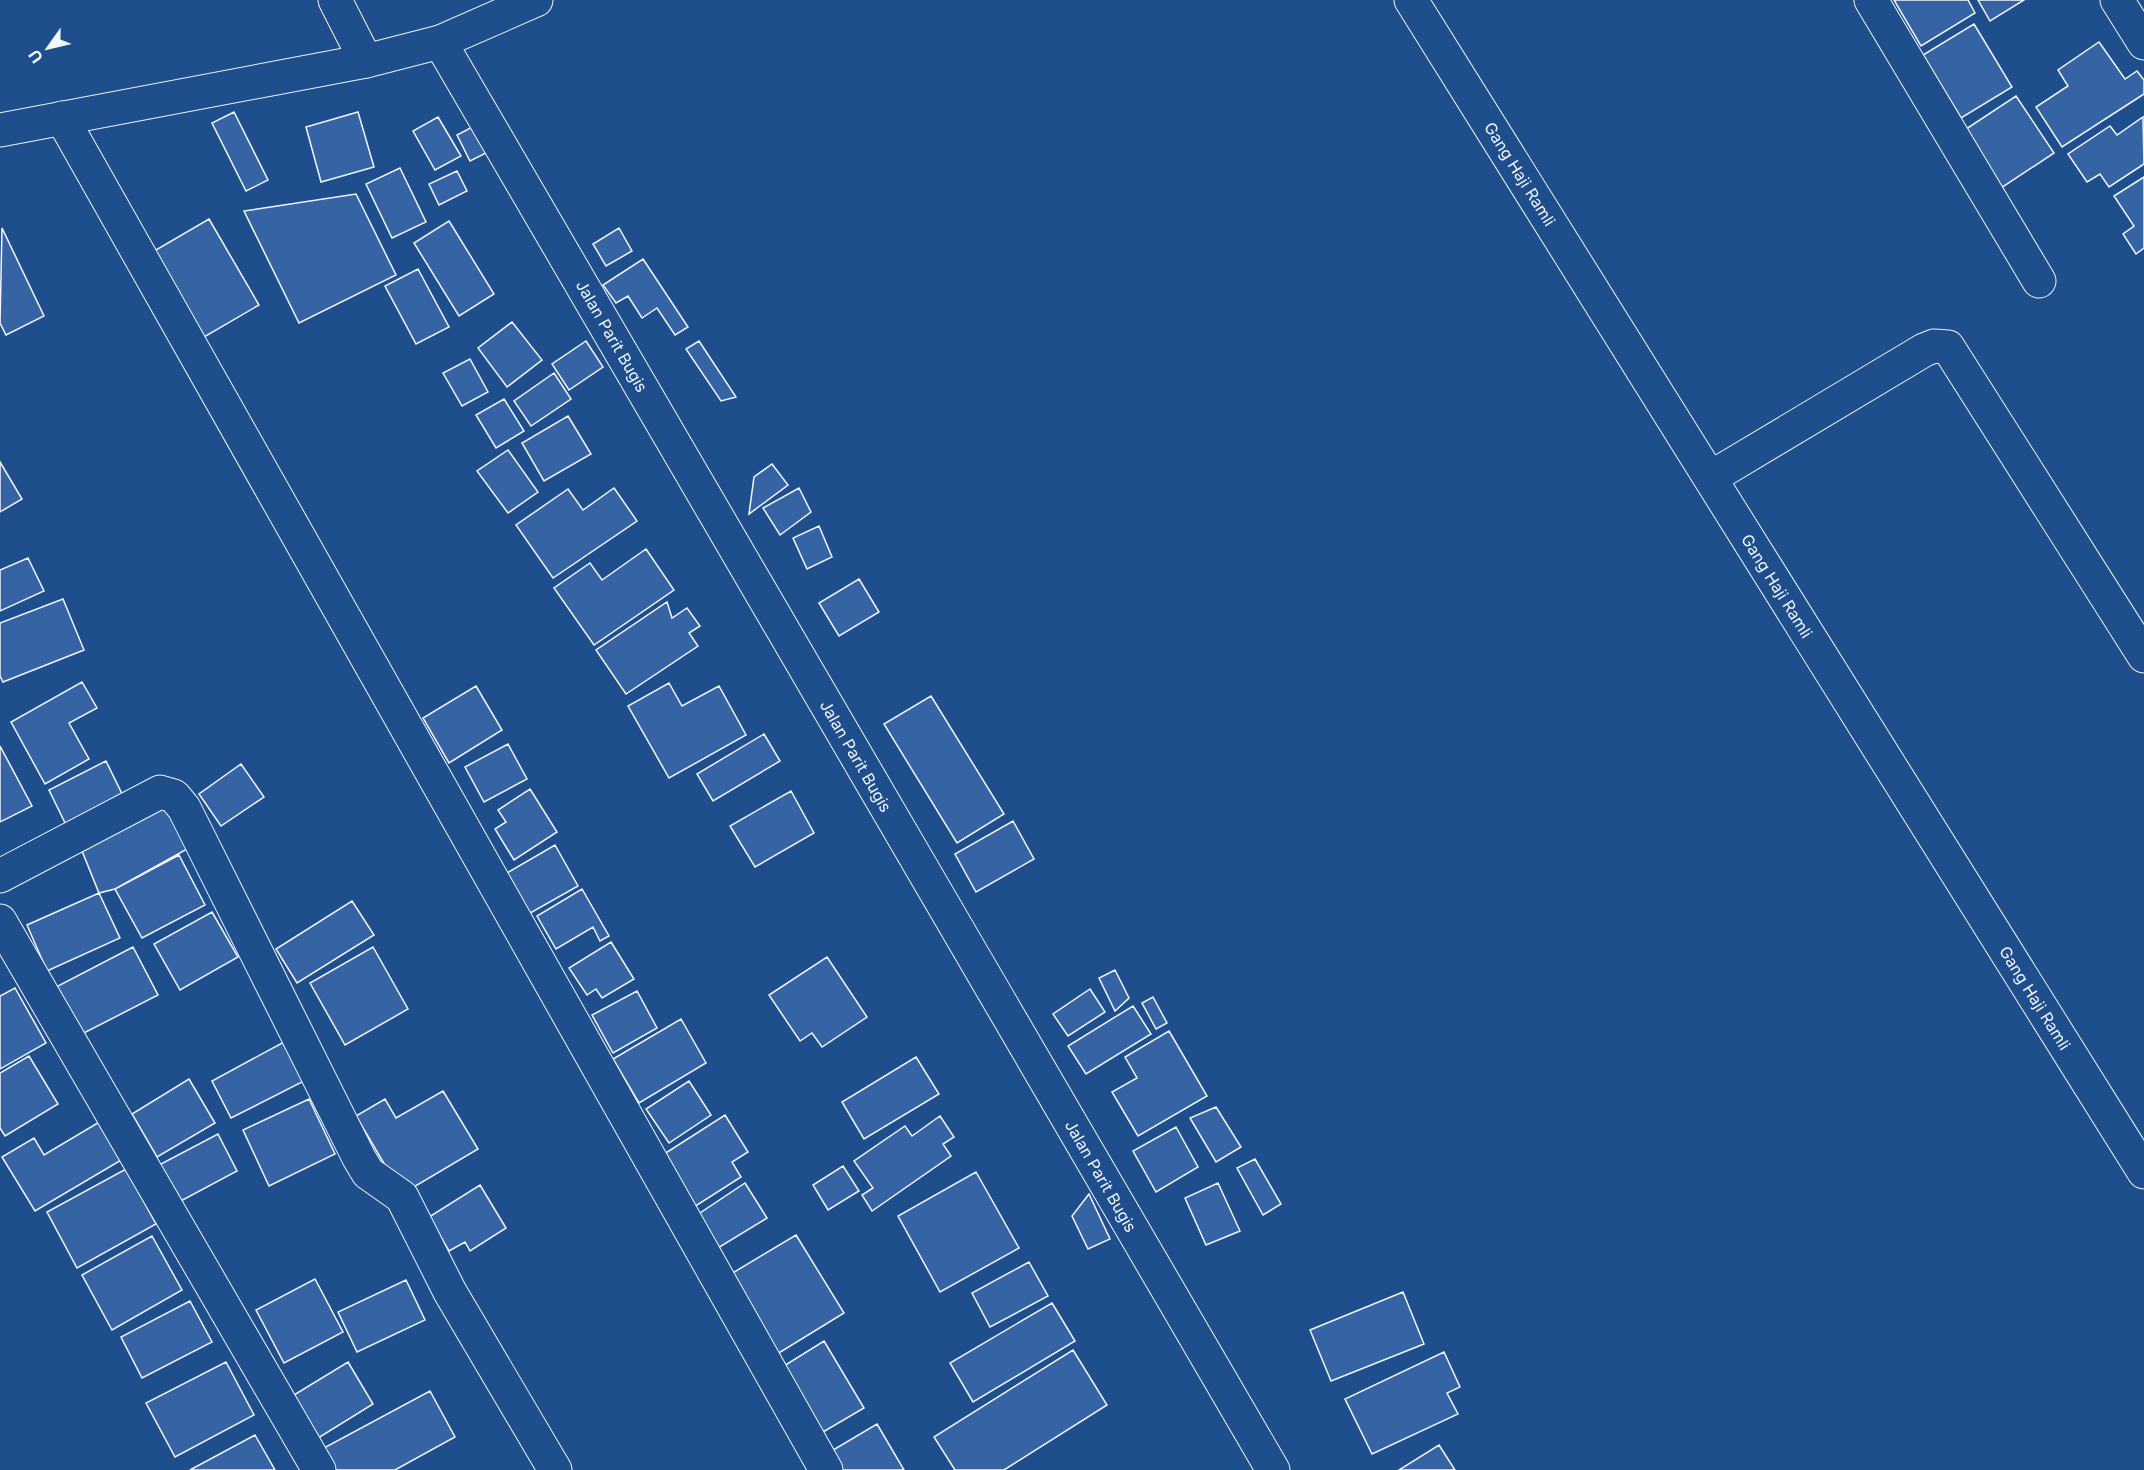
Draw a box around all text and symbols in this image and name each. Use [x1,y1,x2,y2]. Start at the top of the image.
north arrow [18,18,78,78]
text: U [24,46,47,67]
street label: Gang Haji Ramli [1480,118,1560,230]
street label: Jalan Parit Bugis [572,276,652,396]
street label: Gang Haji Ramli [1737,530,1817,642]
street label: Jalan Parit Bugis [816,696,896,816]
street label: Gang Haji Ramli [1995,942,2075,1054]
street label: Jalan Parit Bugis [1061,1116,1141,1236]

